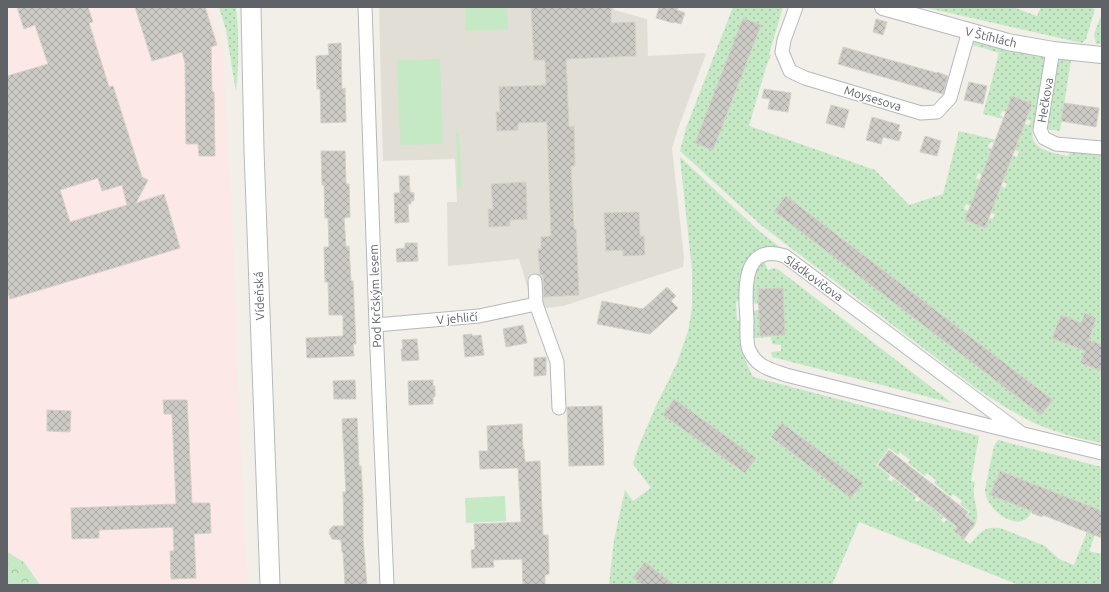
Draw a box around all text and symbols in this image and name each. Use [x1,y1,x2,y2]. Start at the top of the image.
street label: V Štíhlách [964,24,1018,50]
street label: Hečkova [1035,77,1055,123]
street label: Moysesova [843,83,903,113]
street label: Pod Krčským lesem [367,244,383,348]
street label: Sládkovičova [782,253,846,303]
street label: Vídeňská [252,271,266,321]
street label: V jehličí [436,310,479,326]

